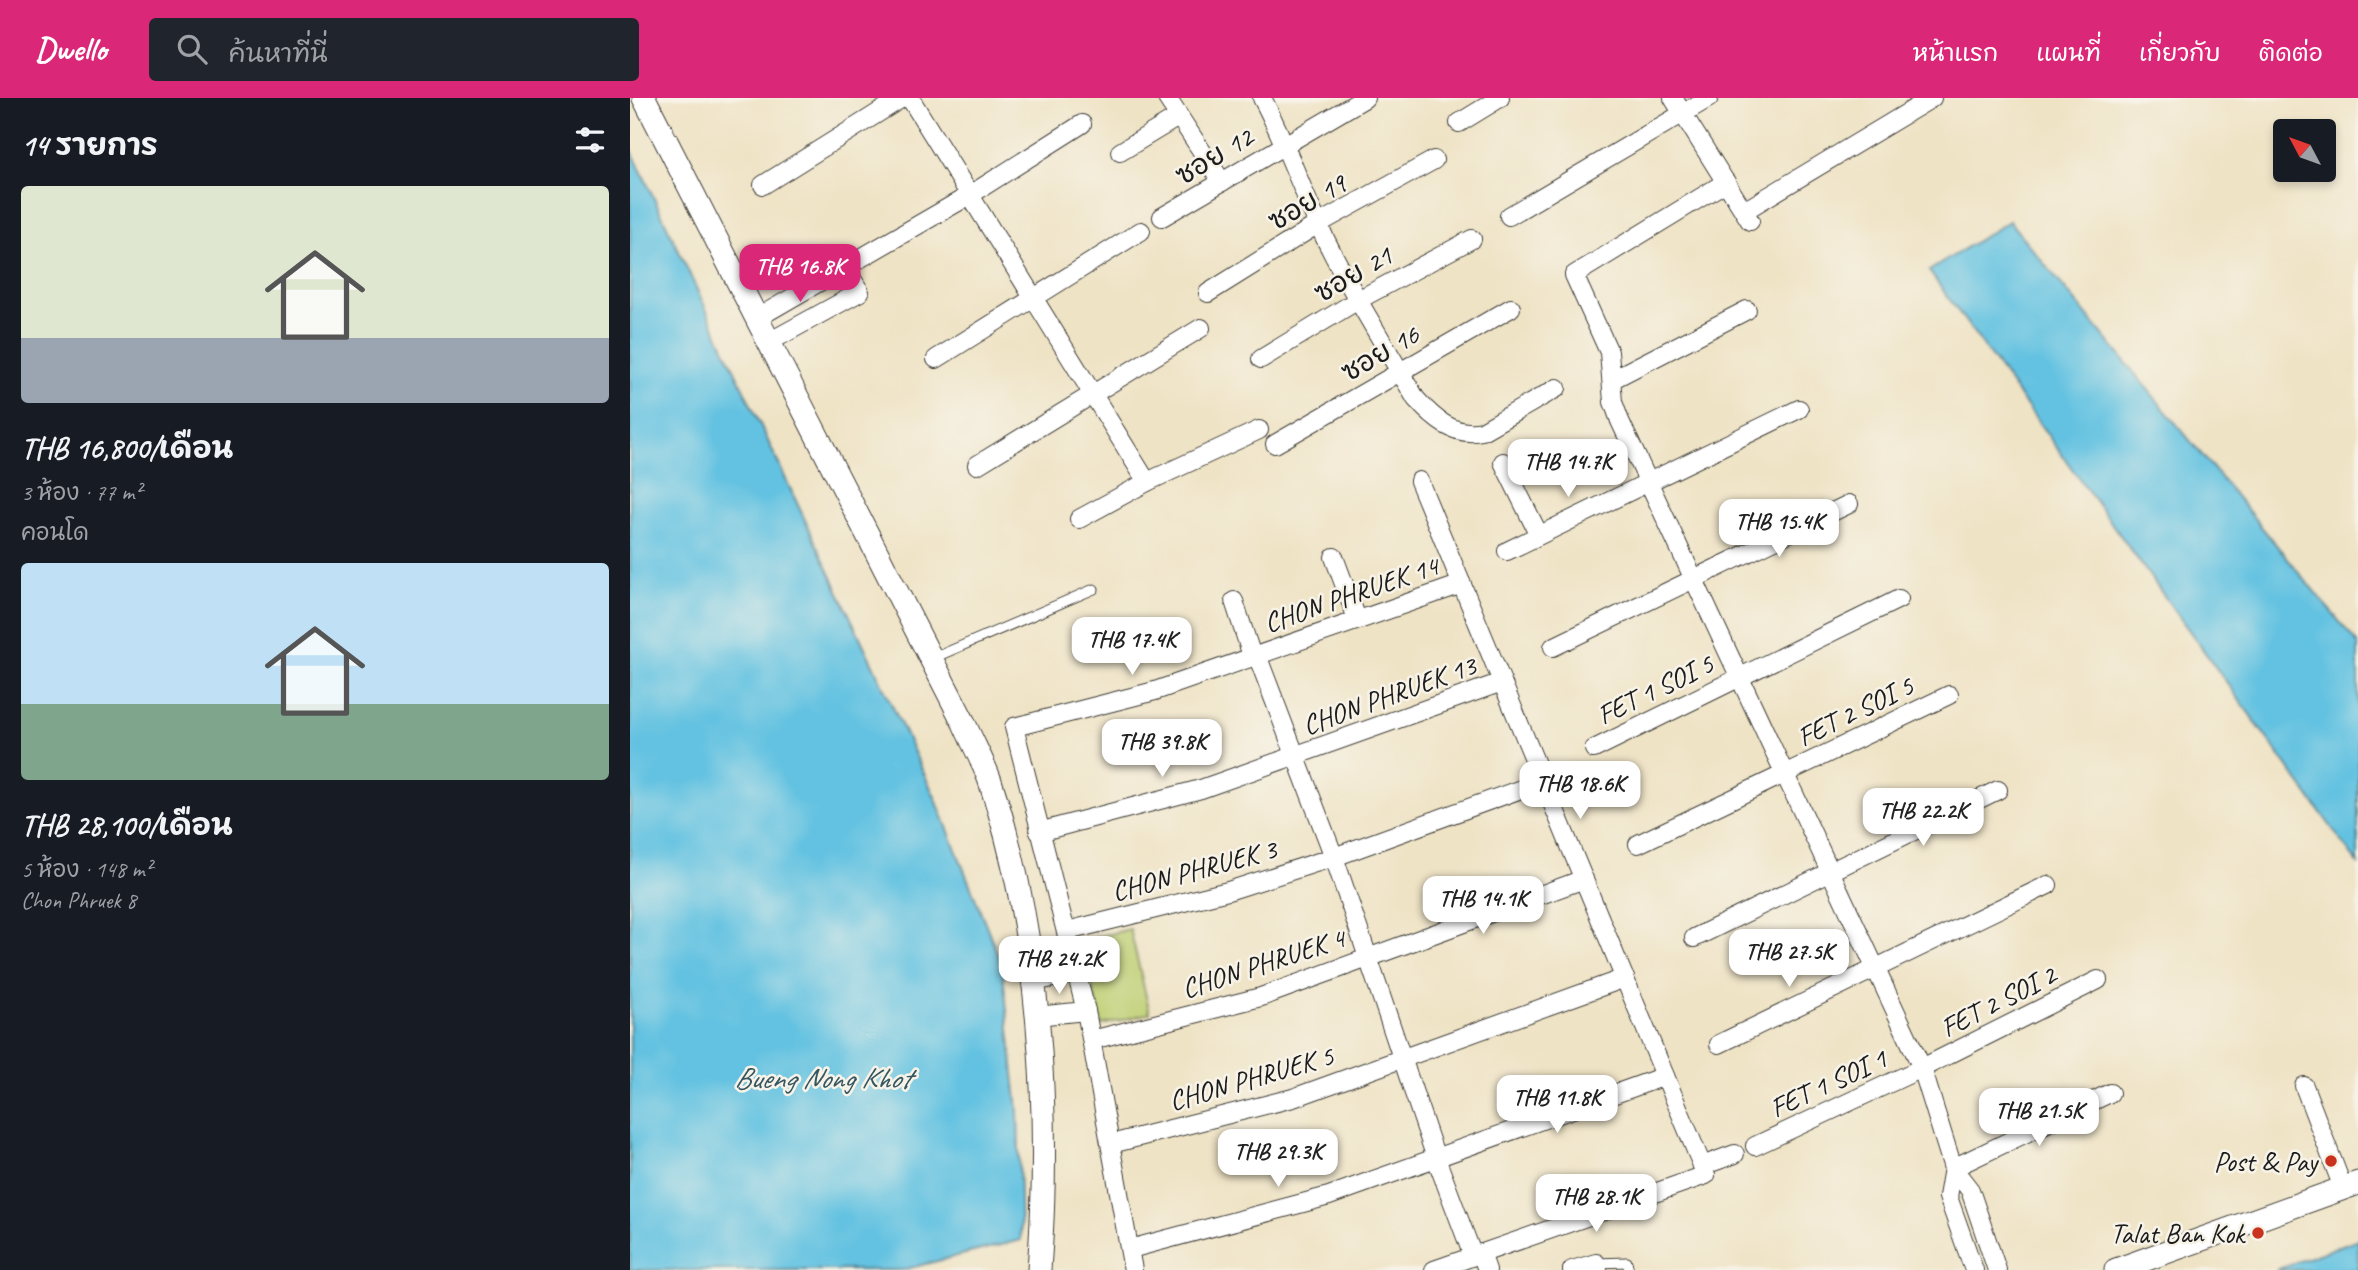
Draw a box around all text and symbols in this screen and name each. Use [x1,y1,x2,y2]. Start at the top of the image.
search box [149,18,639,81]
text: Dwello [35,28,107,70]
icon: search [173,30,211,68]
text: ค้นหาที่นี่ [229,37,328,70]
text: หน้าแรก [1913,38,1998,68]
text: แผนที่ [2036,38,2101,68]
text: เกี่ยวกับ [2139,38,2221,68]
text: ติดต่อ [2259,38,2323,68]
street label: ซอย 12 [1169,118,1261,193]
north arrow [2273,119,2336,182]
map controls [2273,119,2336,182]
icon: filters [571,121,609,159]
text: 14 รายการ [21,126,158,164]
street label: ซอย 19 [1262,165,1354,238]
icon: home [252,232,378,358]
street label: ซอย 21 [1308,237,1399,310]
pin: THB 16.8K [720,244,880,304]
text: THB 16.8K [755,252,845,281]
street label: ซอย 16 [1335,316,1426,389]
text: THB 16,800/เดือน [21,429,233,467]
pin: THB 14.7K [1488,440,1648,499]
text: THB 14.7K [1524,447,1612,476]
text: 3 ห้อง · 77 m² [21,478,141,507]
pin: THB 15.4K [1699,500,1859,559]
text: THB 15.4K [1735,507,1823,536]
text: คอนโด [21,518,89,547]
street label: CHON PHRUEK 14 [1259,547,1445,640]
icon: home [252,608,378,734]
pin: THB 17.4K [1052,618,1212,677]
text: THB 17.4K [1088,625,1176,654]
street label: FET 1 SOI 5 [1591,645,1720,732]
street label: CHON PHRUEK 13 [1298,647,1483,743]
street label: FET 2 SOI 5 [1791,667,1920,754]
pin: THB 39.8K [1082,720,1242,779]
text: THB 39.8K [1118,727,1206,756]
pin: THB 18.6K [1500,762,1660,821]
text: THB 18.6K [1535,769,1625,798]
pin: THB 22.2K [1843,788,2003,848]
text: THB 22.2K [1879,796,1967,825]
text: THB 28,100/เดือน [21,806,233,844]
street label: CHON PHRUEK 3 [1108,831,1283,909]
text: 5 ห้อง · 148 m² [21,855,152,884]
pin: THB 14.1K [1403,876,1563,936]
text: THB 14.1K [1439,884,1527,913]
text: Chon Phruek 8 [21,886,136,915]
street label: CHON PHRUEK 4 [1177,919,1351,1006]
pin: THB 27.5K [1709,930,1869,989]
pin: THB 24.2K [979,936,1139,996]
text: THB 27.5K [1745,937,1833,966]
text: THB 24.2K [1015,944,1103,973]
street label: FET 2 SOI 2 [1934,956,2064,1045]
street label: CHON PHRUEK 5 [1165,1037,1339,1118]
street label: FET 1 SOI 1 [1764,1040,1893,1125]
water label: Bueng Nong Khot [734,1059,917,1097]
pin: THB 11.8K [1477,1076,1637,1135]
text: THB 11.8K [1513,1083,1601,1112]
pin: THB 21.5K [1959,1088,2119,1148]
text: THB 21.5K [1995,1096,2083,1125]
pin: THB 29.3K [1198,1130,1358,1189]
text: THB 29.3K [1234,1137,1322,1166]
place label: Post & Pay [2214,1144,2319,1179]
marker: Post & Pay [2323,1153,2339,1169]
pin: THB 28.1K [1516,1174,1676,1234]
text: THB 28.1K [1552,1182,1640,1211]
place label: Talat Ban Kok [2110,1216,2247,1251]
marker: Talat Ban Kok [2250,1225,2266,1241]

